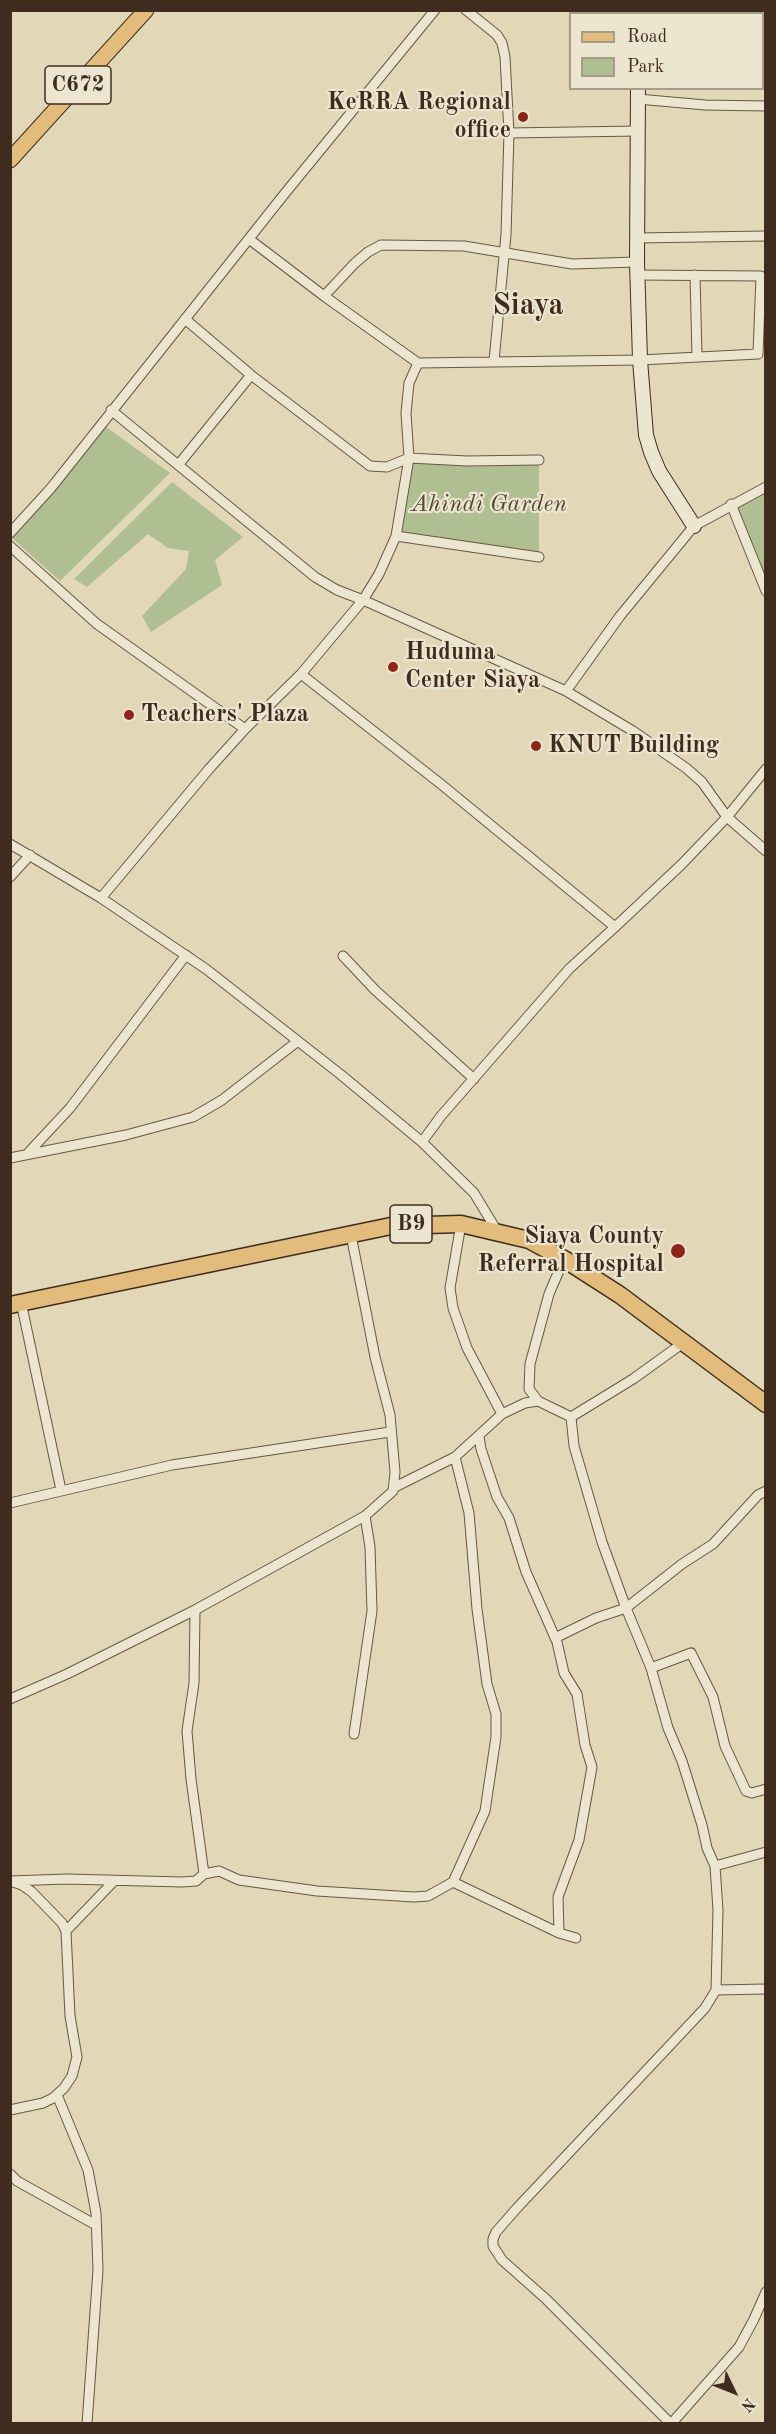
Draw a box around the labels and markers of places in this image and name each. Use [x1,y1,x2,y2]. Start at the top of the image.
place label: KeRRA Regional office [327,89,511,145]
marker: KeRRA Regional office [516,110,530,124]
place label: Huduma Center Siaya [405,639,540,695]
marker: Huduma Center Siaya [386,660,400,674]
place label: Teachers' Plaza [141,701,309,729]
marker: Teachers' Plaza [122,708,136,722]
place label: KNUT Building [548,732,719,760]
marker: KNUT Building [529,739,543,753]
place label: Siaya County Referral Hospital [478,1223,664,1279]
marker: Siaya County Referral Hospital [669,1242,687,1260]

